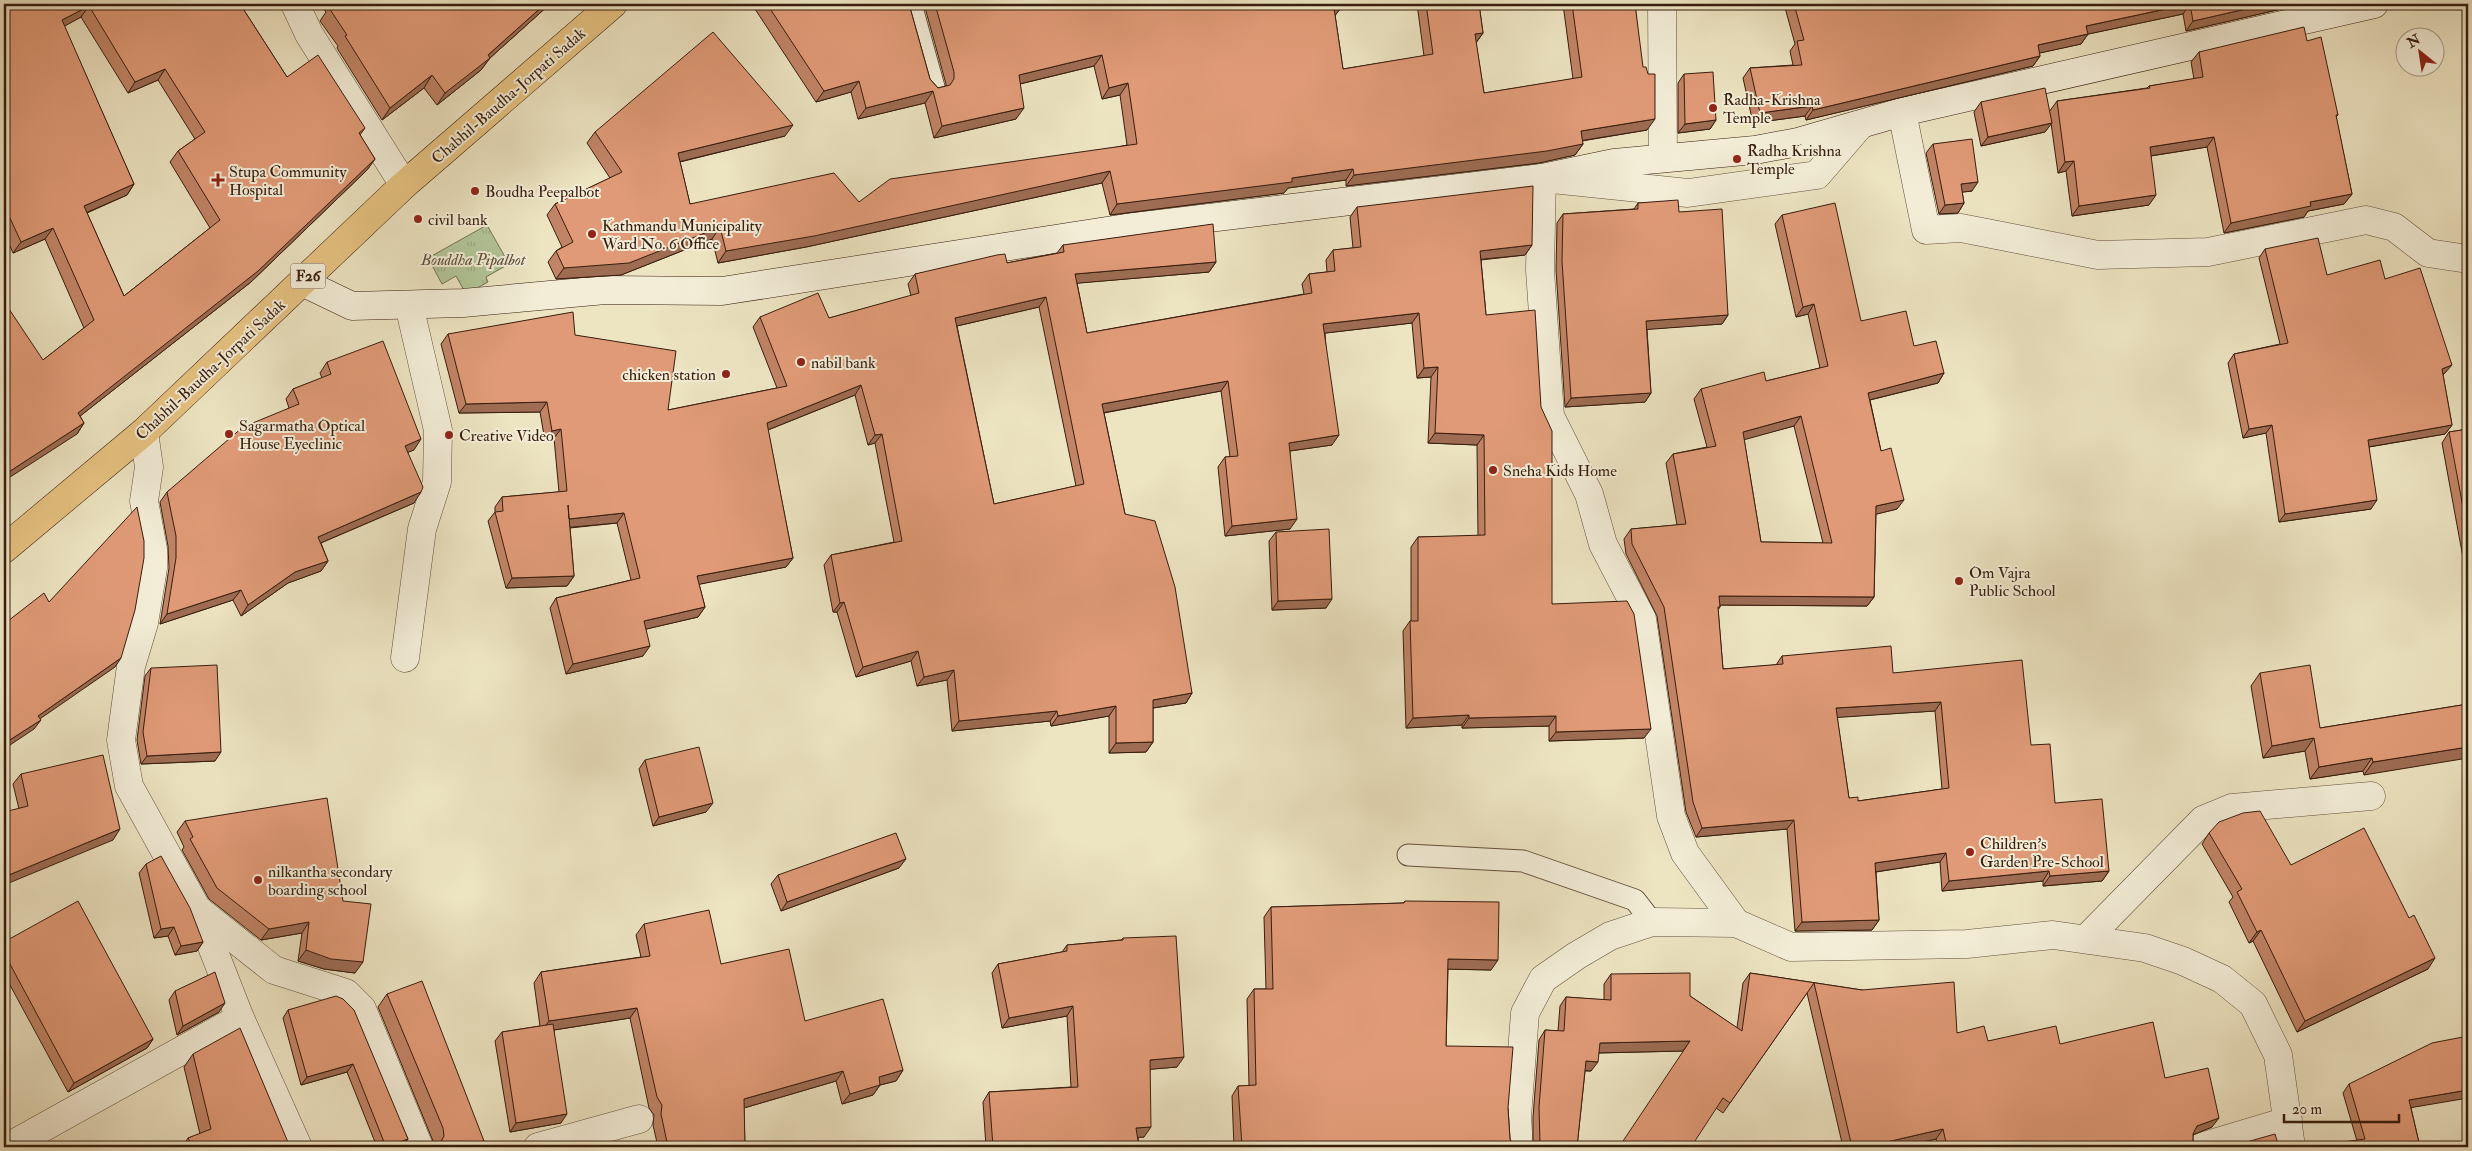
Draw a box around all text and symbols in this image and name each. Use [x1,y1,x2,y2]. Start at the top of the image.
street label: Chabhil-Baudha-Jorpati Sadak [427,23,591,169]
north arrow [2394,28,2444,78]
text: N [2403,30,2424,52]
place label: Radha-Krishna Temple [1723,90,1821,129]
marker: Radha-Krishna Temple [1707,102,1719,114]
place label: Radha Krishna Temple [1747,141,1842,180]
marker: Radha Krishna Temple [1731,153,1743,165]
place label: Stupa Community Hospital [229,162,347,201]
marker: Stupa Community Hospital [211,173,225,187]
place label: Boudha Peepalbot [485,182,599,203]
marker: Boudha Peepalbot [469,185,481,197]
place label: civil bank [428,210,488,230]
marker: civil bank [412,213,424,225]
place label: Kathmandu Municipality Ward No. 6 Office [601,216,763,254]
marker: Kathmandu Municipality Ward No. 6 Office [586,228,598,240]
park label: Bouddha Pipalbot [420,250,527,270]
road number: F26 [290,264,326,288]
street label: Chabhil-Baudha-Jorpati Sadak [132,295,291,445]
place label: nabil bank [811,353,876,373]
marker: nabil bank [795,356,807,368]
place label: chicken station [622,365,716,385]
marker: chicken station [720,368,732,380]
place label: Sagarmatha Optical House Eyeclinic [239,416,365,454]
place label: Creative Video [459,426,554,446]
marker: Sagarmatha Optical House Eyeclinic [223,428,235,440]
marker: Creative Video [443,429,455,441]
place label: Sneha Kids Home [1503,461,1617,481]
marker: Sneha Kids Home [1487,464,1499,476]
place label: Om Vajra Public School [1969,563,2056,601]
marker: Om Vajra Public School [1953,575,1965,587]
place label: Children's Garden Pre-School [1980,834,2104,872]
marker: Children's Garden Pre-School [1964,846,1976,858]
place label: nilkantha secondary boarding school [268,862,393,900]
marker: nilkantha secondary boarding school [252,874,264,886]
scale bar [2284,1091,2400,1123]
text: 20 m [2292,1100,2322,1119]

